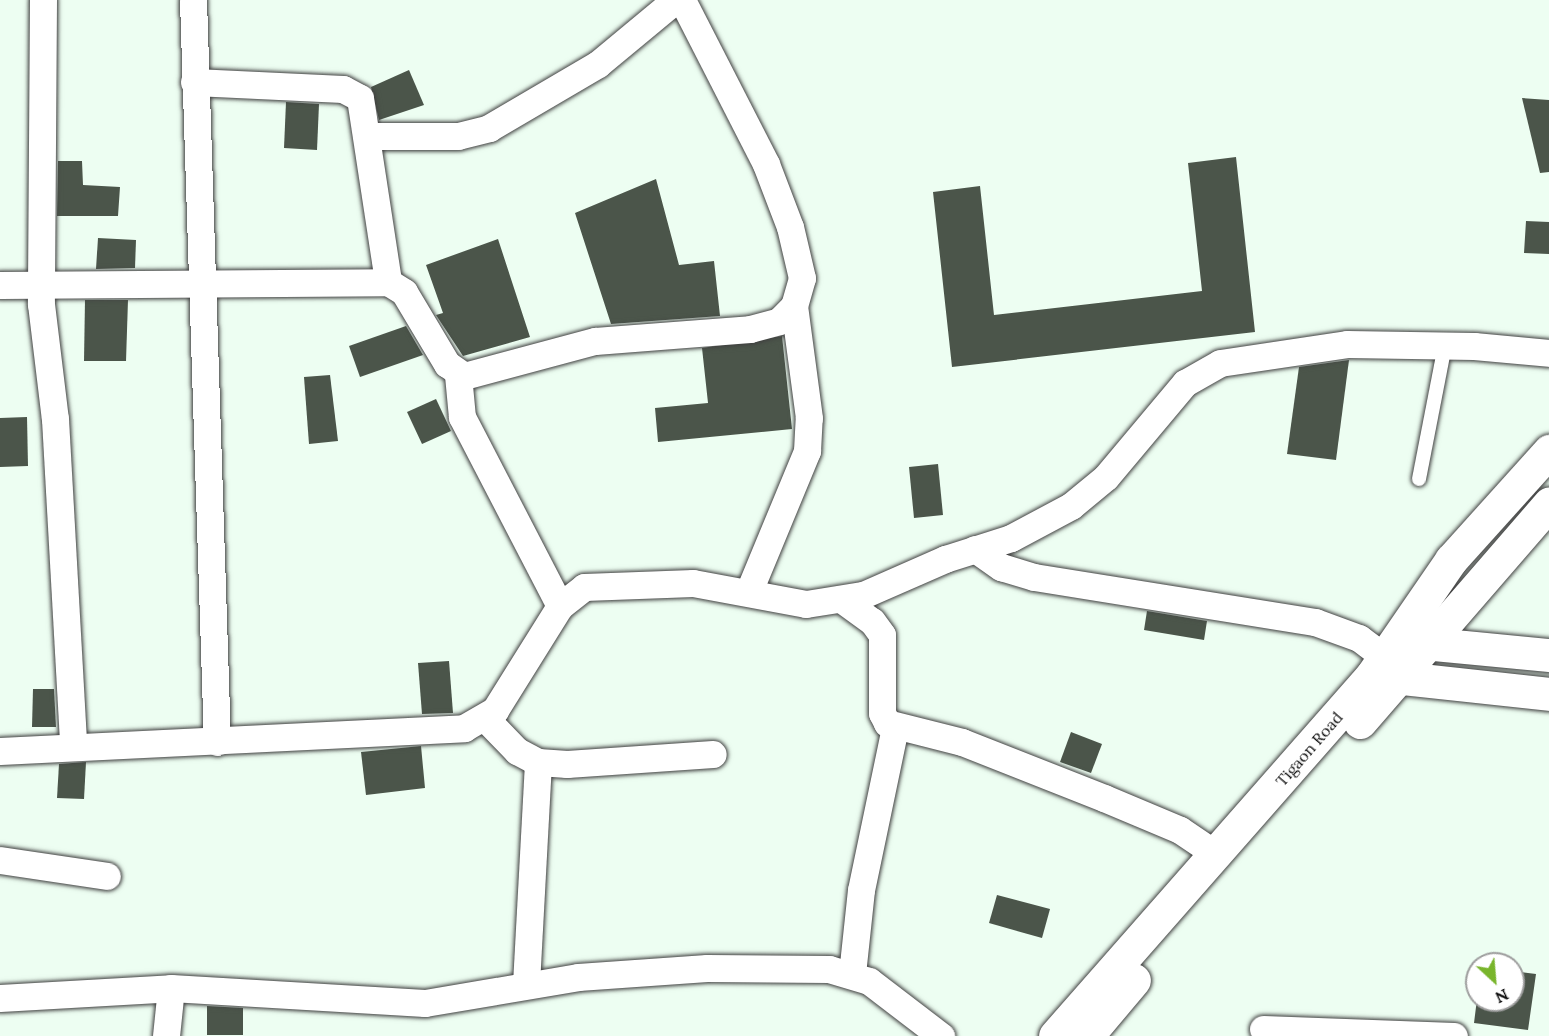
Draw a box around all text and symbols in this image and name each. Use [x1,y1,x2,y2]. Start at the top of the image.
street label: Tigaon Road [1271,708,1347,790]
north arrow [1465,952,1525,1012]
text: N [1492,985,1512,1008]

